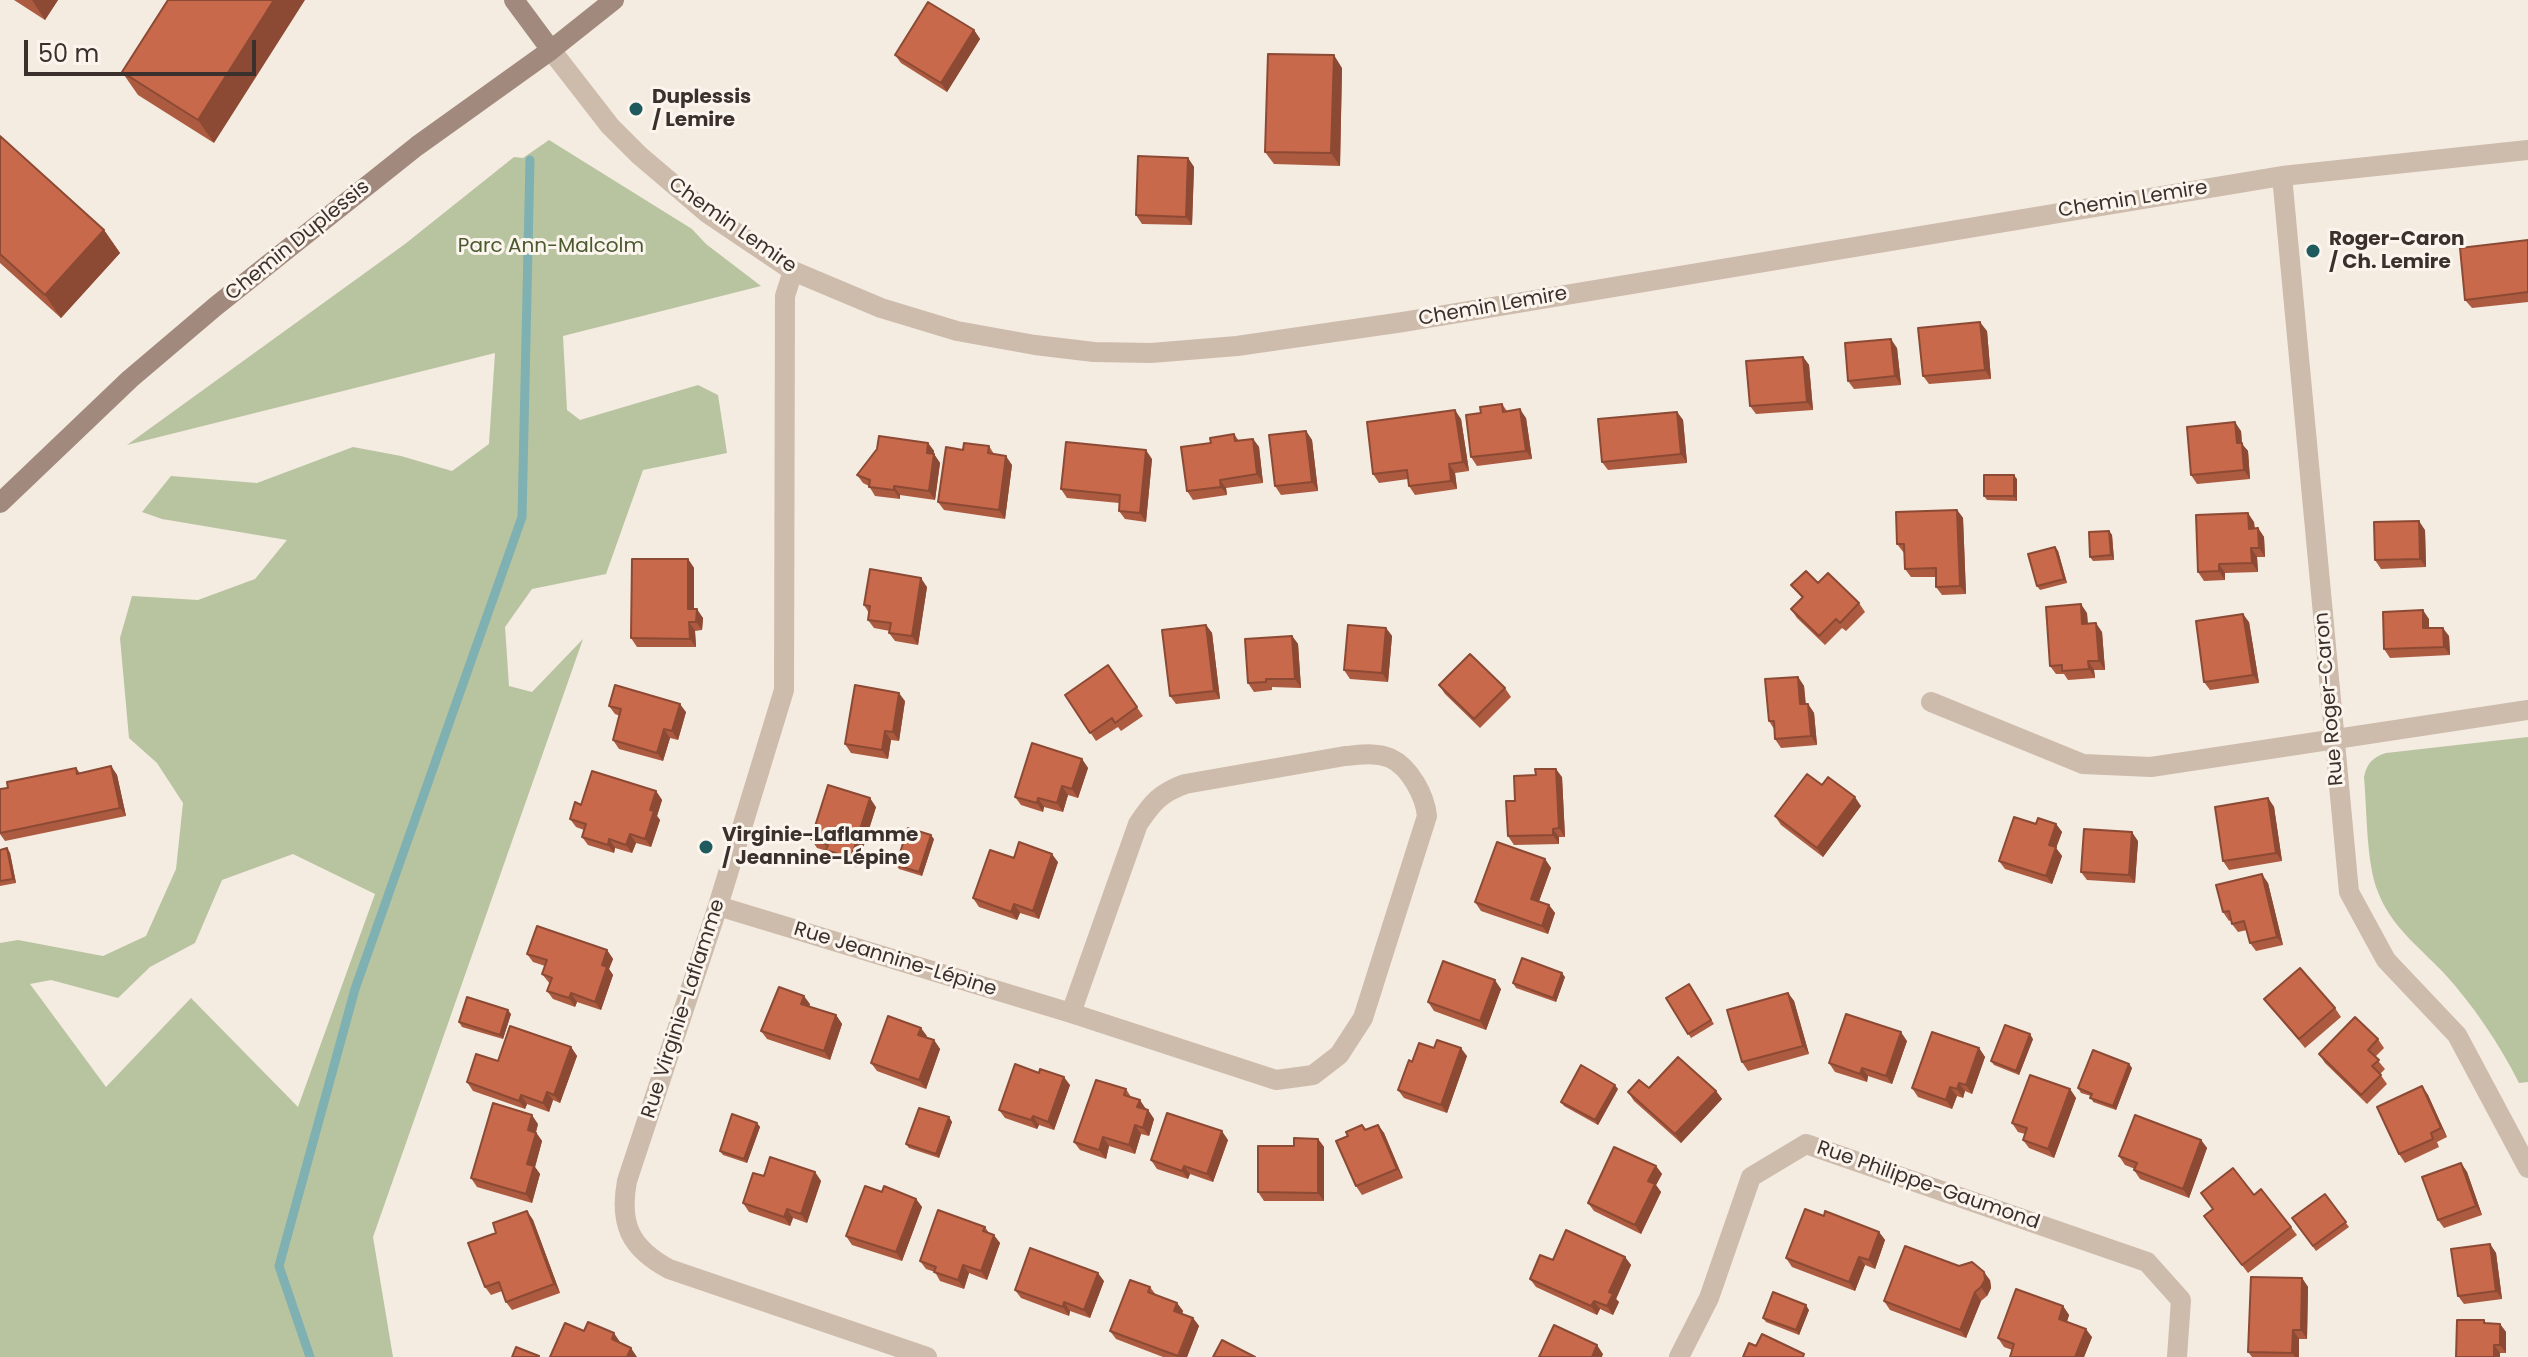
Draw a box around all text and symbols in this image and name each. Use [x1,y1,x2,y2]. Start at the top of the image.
scale bar [28,24,260,74]
text: 50 m [38,37,99,70]
place label: Duplessis / Lemire [652,86,751,133]
marker: Duplessis / Lemire [627,100,645,118]
street label: Chemin Lemire [663,173,801,279]
street label: Chemin Duplessis [221,176,375,306]
street label: Chemin Lemire [2057,176,2209,224]
place label: Roger-Caron / Ch. Lemire [2329,228,2464,275]
park label: Parc Ann-Malcolm [458,235,644,259]
marker: Roger-Caron / Ch. Lemire [2304,242,2322,260]
street label: Chemin Lemire [1417,282,1569,332]
street label: Rue Roger-Caron [2310,611,2350,787]
place label: Virginie-Laflamme / Jeannine-Lépine [722,824,918,871]
marker: Virginie-Laflamme / Jeannine-Lépine [697,838,715,856]
street label: Rue Virginie-Laflamme [637,896,731,1122]
street label: Rue Jeannine-Lépine [791,918,999,1002]
street label: Rue Philippe-Gaumond [1814,1137,2042,1235]

